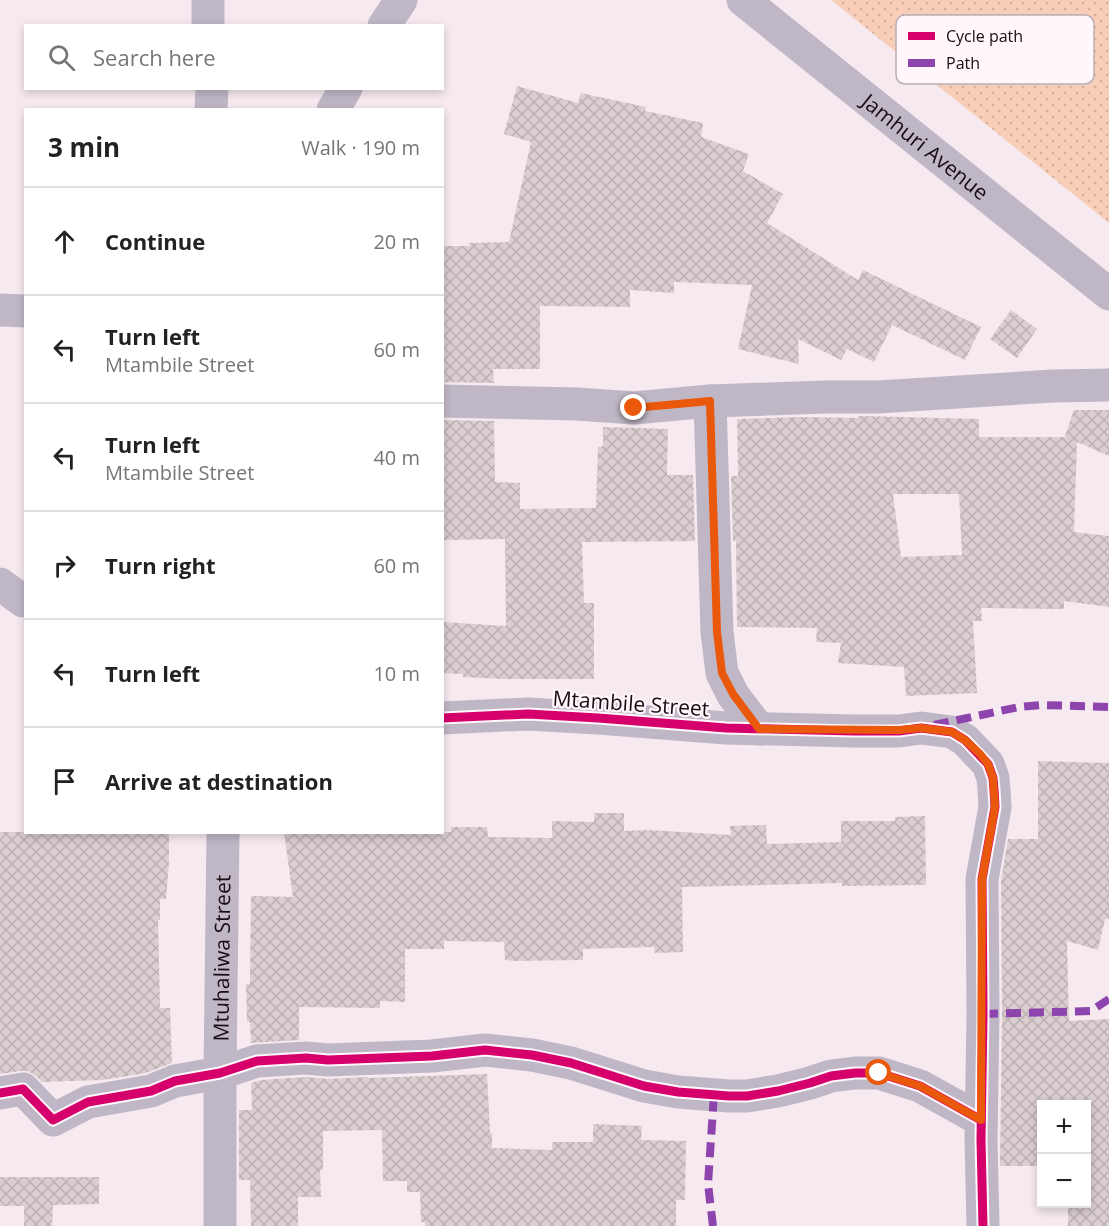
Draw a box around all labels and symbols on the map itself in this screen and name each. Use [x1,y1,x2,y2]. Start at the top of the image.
legend [896,15,1094,84]
text: Cycle path [946,25,1023,47]
text: Path [946,52,980,74]
street label: Jamhuri Avenue [855,86,995,206]
route end [620,394,646,420]
street label: Mtambile Street [552,684,710,722]
street label: Mtuhaliwa Street [206,875,236,1041]
route start [865,1059,891,1085]

